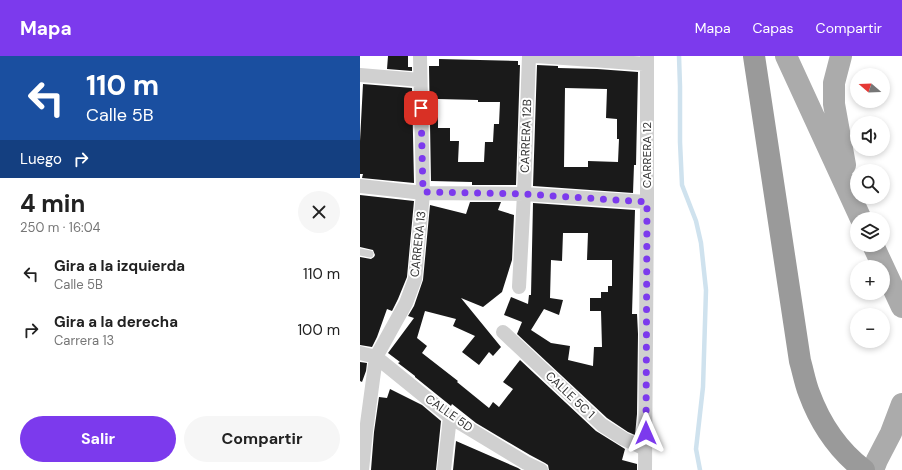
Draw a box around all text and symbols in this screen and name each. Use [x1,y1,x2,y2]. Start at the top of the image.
text: Mapa [20,16,72,41]
text: Mapa [695,19,731,37]
text: Capas [753,19,794,37]
text: Compartir [816,19,882,37]
text: 110 m [86,67,159,104]
north arrow [850,68,890,108]
map controls [850,68,890,348]
icon: left [20,72,72,124]
pin [404,91,438,125]
icon: arrive [410,97,432,119]
street label: CARRERA 12B [517,99,535,173]
text: Calle 5B [86,103,154,127]
button: sound [850,116,890,156]
street label: CARRERA 12 [639,122,655,188]
icon: right [70,148,92,170]
text: Luego [20,149,62,169]
button: search [850,164,890,204]
text: 4 min [20,188,85,219]
button: close [298,191,340,233]
street label: CARRERA 13 [407,210,429,278]
button: layers [850,212,890,252]
text: 250 m · 16:04 [20,219,100,236]
text: Gira a la izquierda [54,256,185,276]
button: + [850,260,890,300]
icon: left [20,263,42,285]
text: 110 m [303,264,340,284]
text: Calle 5B [54,276,103,293]
button: − [850,308,890,348]
text: Gira a la derecha [54,312,178,332]
icon: right [20,319,42,341]
text: 100 m [297,320,340,340]
text: Carrera 13 [54,332,114,349]
street label: CALLE 5C 1 [542,368,598,422]
street label: CALLE 5D [422,391,476,435]
position arrow [625,412,667,454]
button: Salir [20,416,176,462]
button: Compartir [184,416,340,462]

